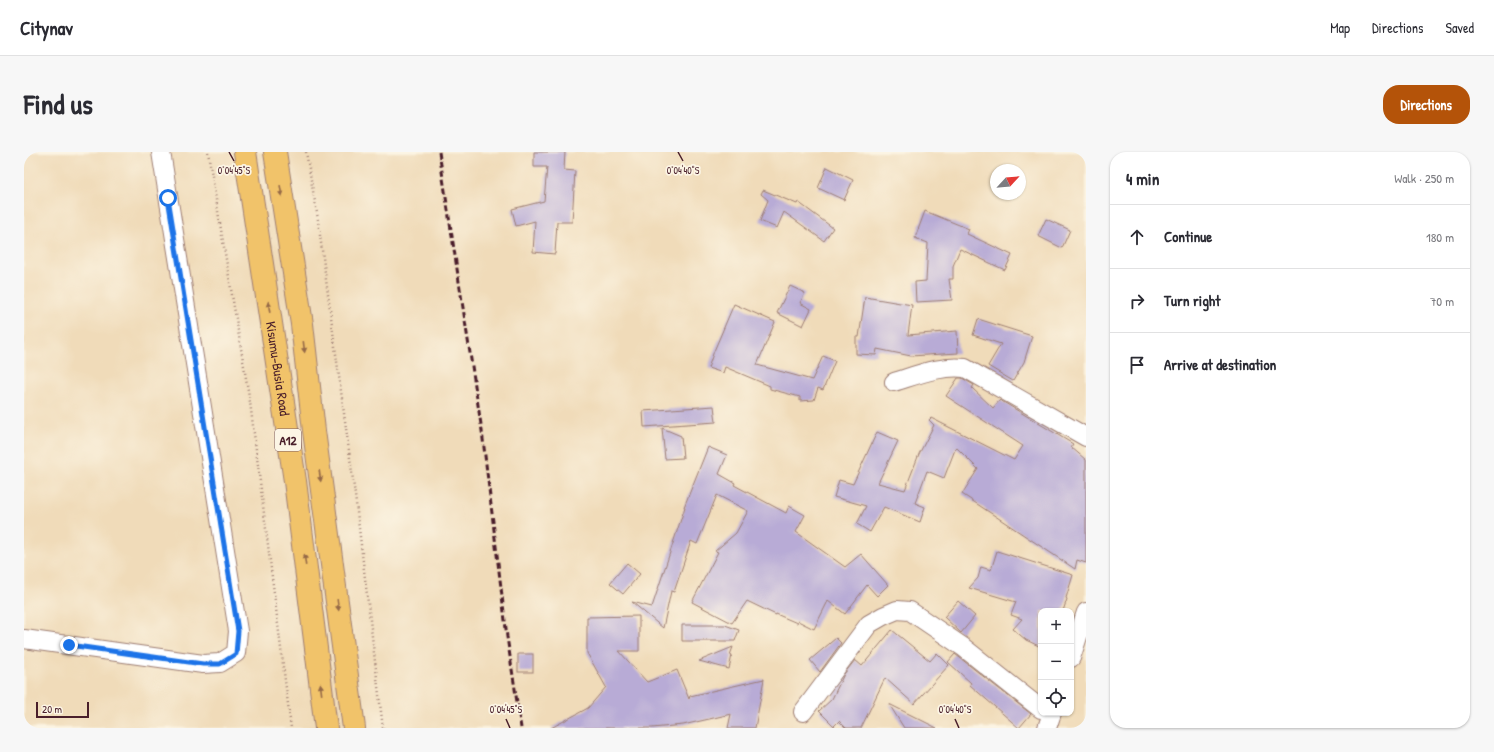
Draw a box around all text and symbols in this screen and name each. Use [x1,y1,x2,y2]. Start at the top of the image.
text: Citynav [20,15,73,41]
text: Map [1330,18,1350,37]
text: Directions [1372,18,1423,37]
text: Saved [1445,18,1474,37]
text: Find us [24,85,93,123]
button: Directions [1383,85,1470,124]
text: 0°04'45"S [218,164,251,177]
text: 0°04'40"S [667,164,700,177]
north arrow [990,164,1026,200]
text: 4 min [1126,167,1159,190]
text: Walk · 250 m [1394,169,1454,187]
one-way arrow [278,184,284,197]
route start [159,189,177,207]
icon: ahead [1126,226,1148,248]
text: Continue [1164,226,1212,247]
text: 180 m [1426,228,1454,246]
icon: right [1126,290,1148,312]
text: Turn right [1164,290,1220,311]
text: 70 m [1430,292,1454,310]
one-way arrow [266,301,272,313]
street label: Kisumu-Busia Road [262,320,295,417]
one-way arrow [301,341,307,353]
icon: arrive [1126,354,1148,376]
text: Arrive at destination [1164,354,1276,375]
road number: A12 [275,429,301,451]
one-way arrow [317,470,323,482]
one-way arrow [302,554,308,566]
one-way arrow [335,598,341,611]
map controls [1038,608,1074,716]
button: + [1038,608,1074,644]
route end [60,636,78,654]
button: − [1038,644,1074,680]
button: locate [1038,680,1074,716]
one-way arrow [318,683,325,695]
scale bar [36,700,89,719]
text: 20 m [42,702,62,716]
text: 0°04'45"S [490,703,523,716]
text: 0°04'40"S [939,703,972,716]

